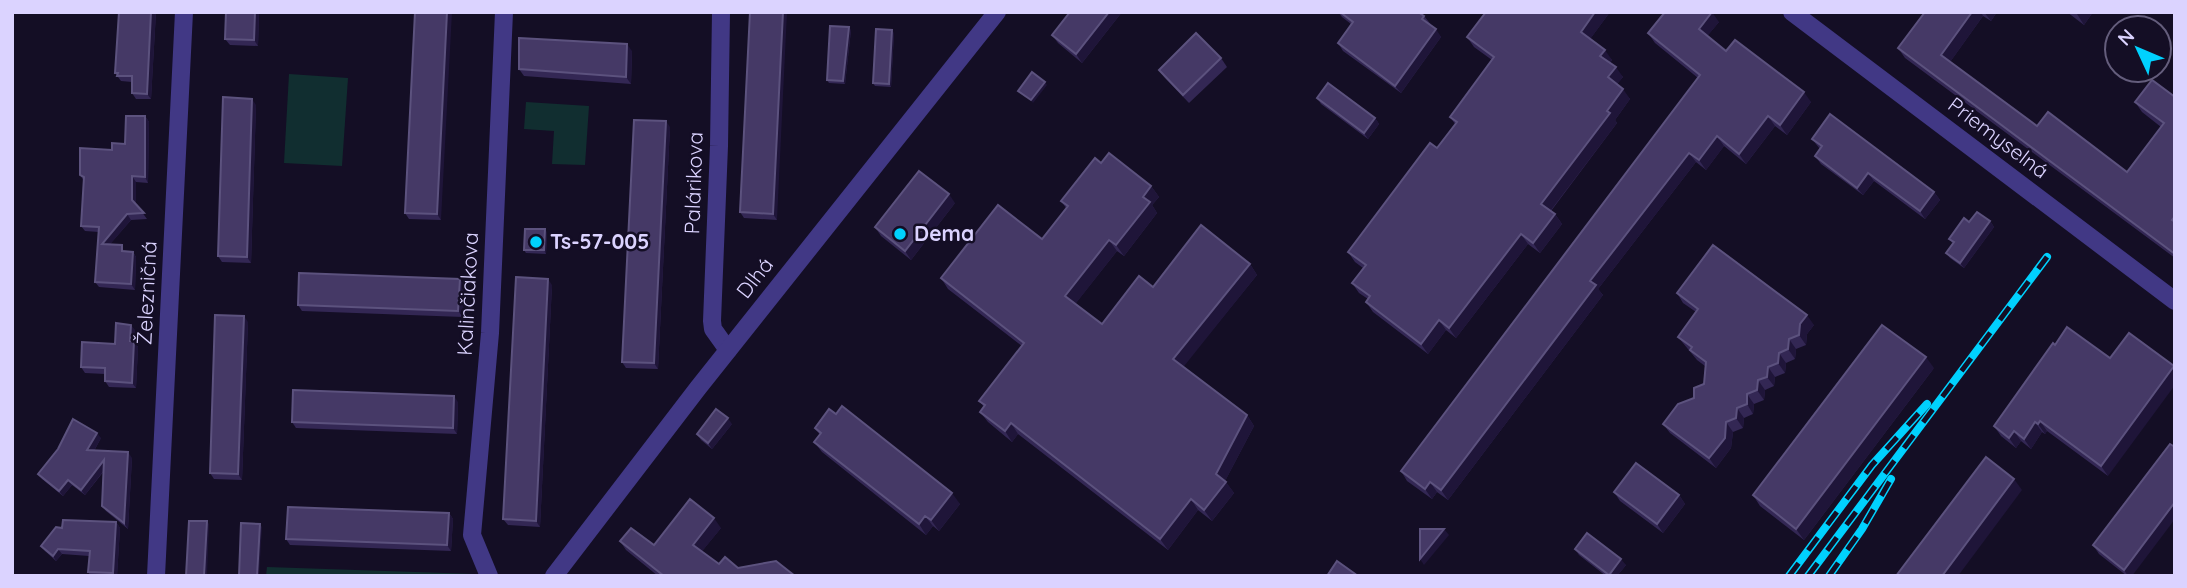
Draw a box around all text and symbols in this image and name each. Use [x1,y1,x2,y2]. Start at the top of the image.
north arrow [2103,14,2173,84]
text: N [2112,24,2139,51]
street label: Priemyselná [1943,91,2054,183]
street label: Palárikova [678,131,708,235]
place label: Dema [914,220,974,246]
marker: Dema [892,226,908,242]
place label: Ts-57-005 [550,228,649,254]
street label: Kalinčiakova [451,232,483,356]
marker: Ts-57-005 [528,234,544,250]
street label: Železničná [130,240,162,346]
street label: Dlhá [730,252,778,303]

